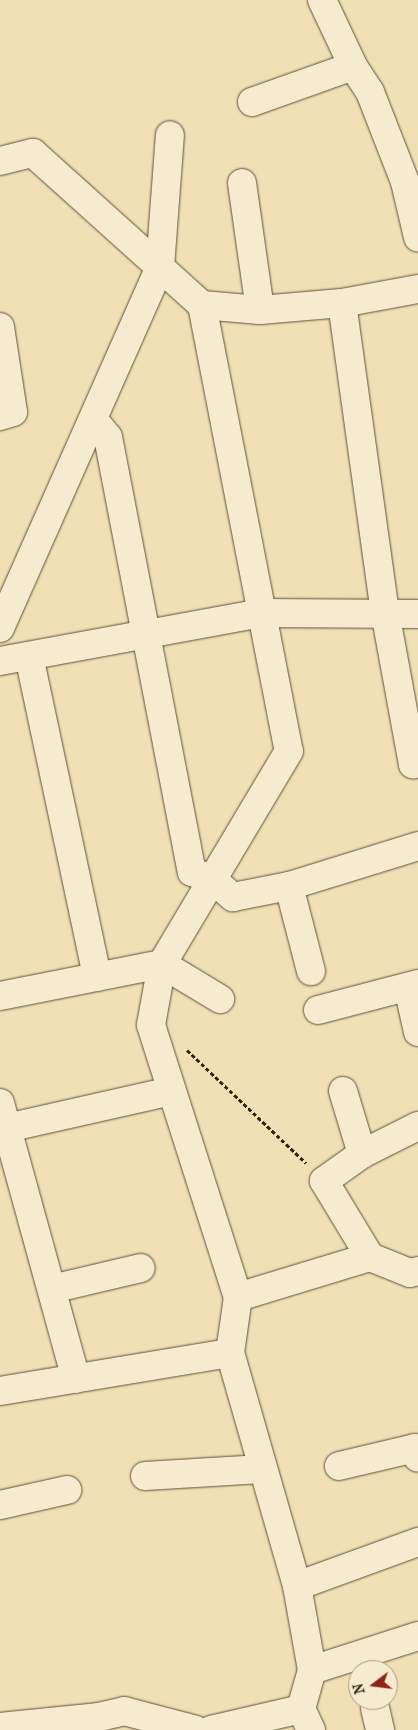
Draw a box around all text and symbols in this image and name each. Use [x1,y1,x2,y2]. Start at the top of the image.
north arrow [348,1660,398,1710]
text: N [349,1681,369,1696]

